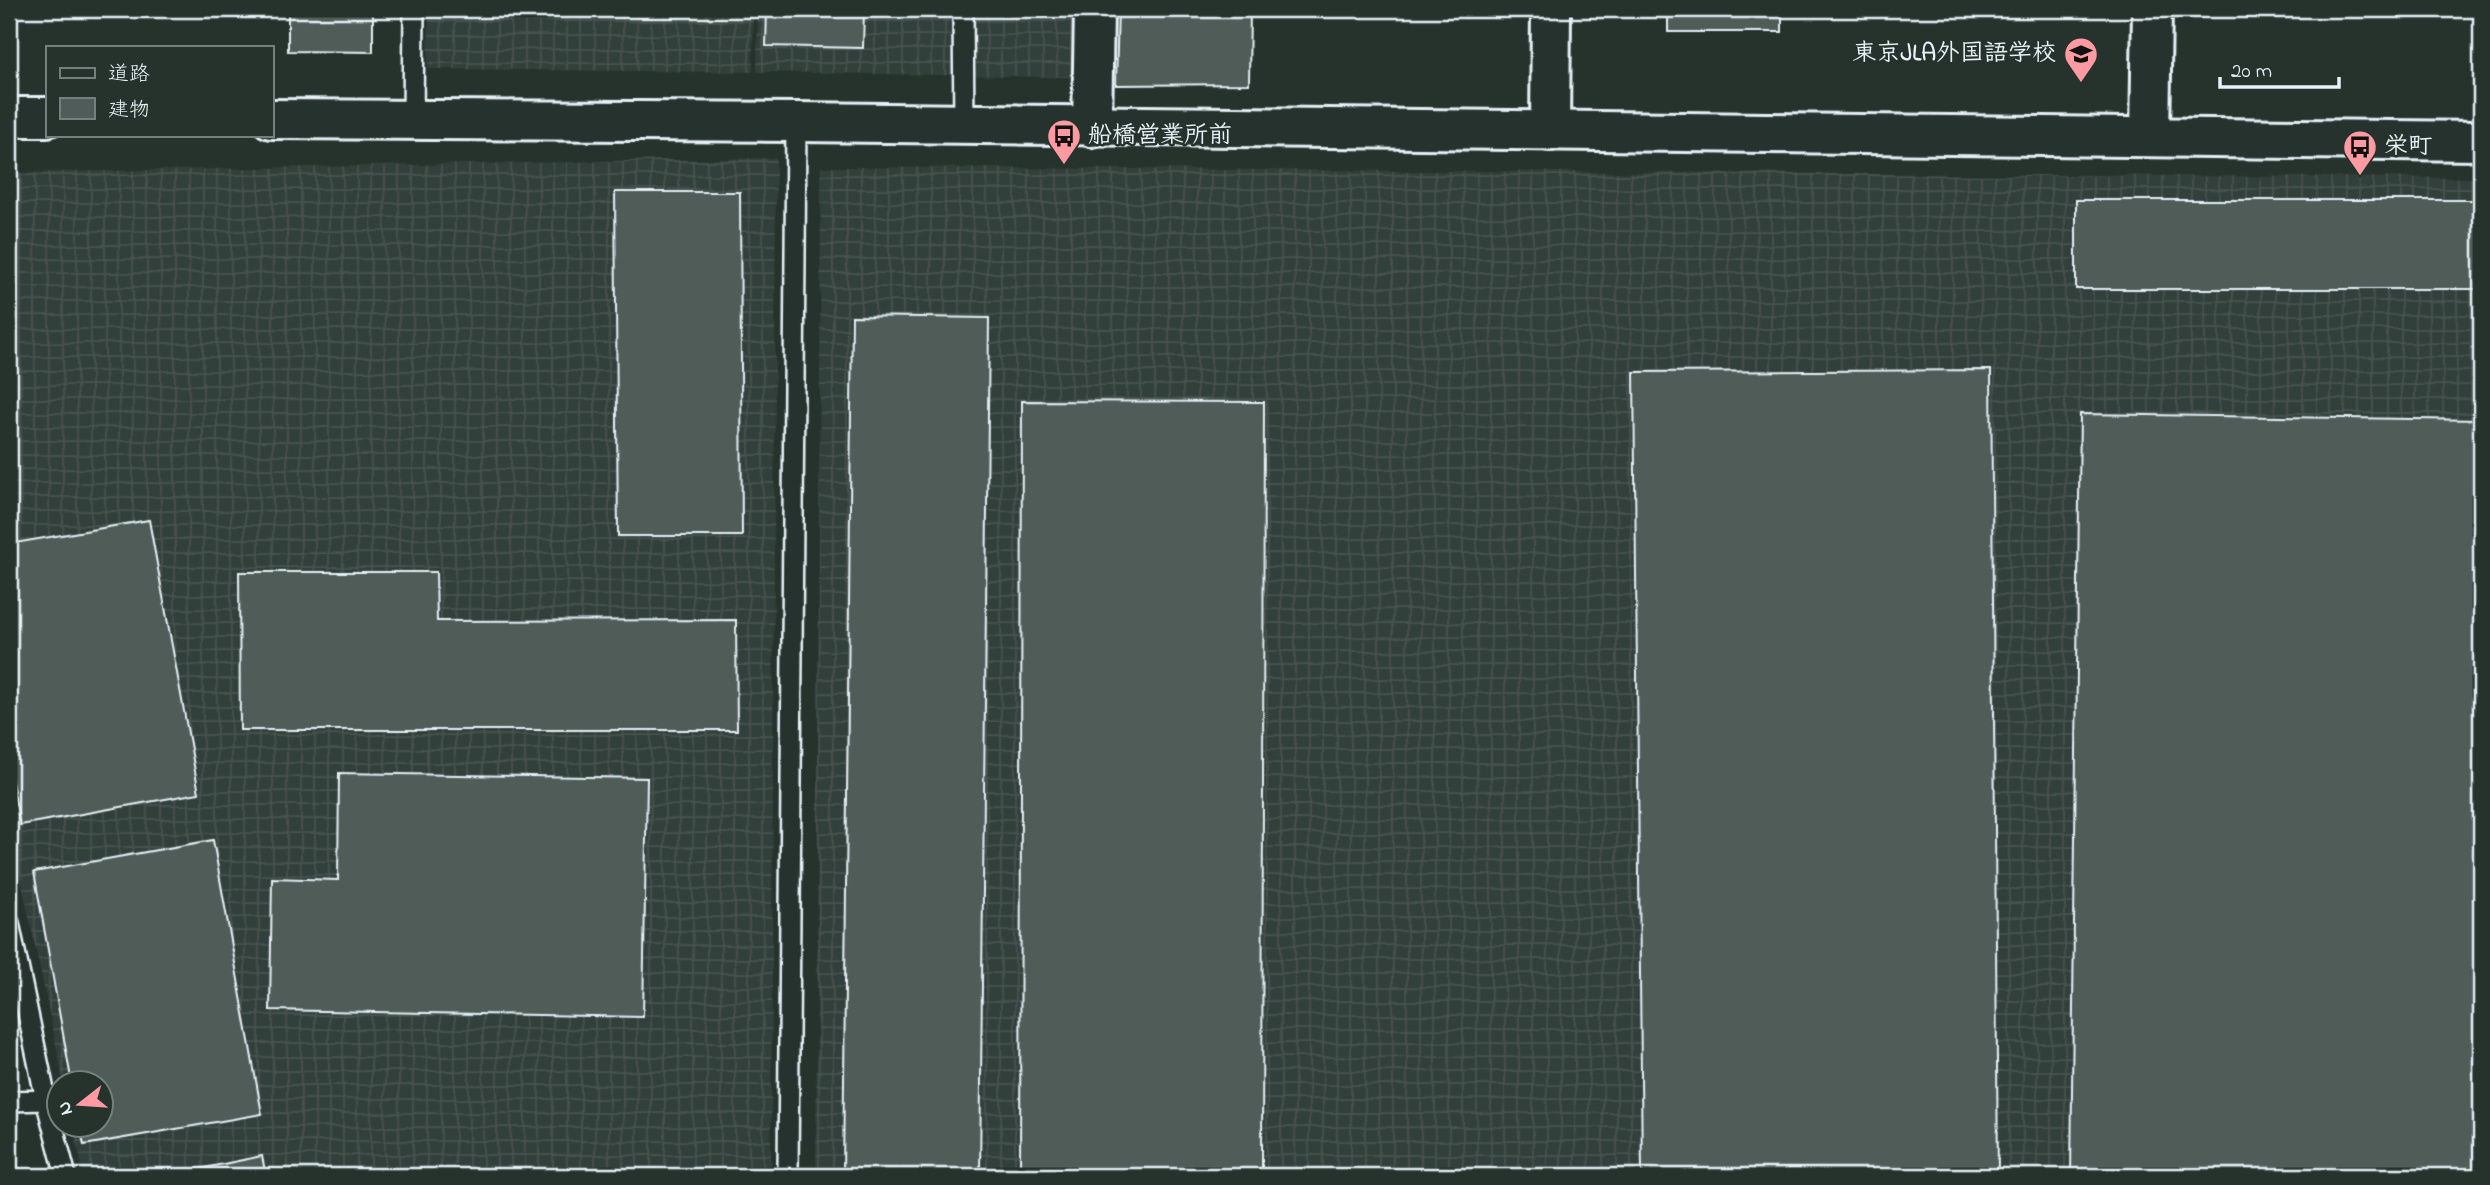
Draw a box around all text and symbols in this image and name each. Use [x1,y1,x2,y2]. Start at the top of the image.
school or university icon: 東京JLA外国語学校 [2062,35,2100,84]
place label: 東京JLA外国語学校 [1853,37,2056,72]
legend [46,46,273,136]
scale bar [2220,46,2340,90]
text: 20 m [2231,57,2272,87]
text: 道路 [108,60,150,90]
text: 建物 [108,96,150,126]
bus stop icon: 船橋営業所前 [1045,117,1083,166]
place label: 船橋営業所前 [1088,119,1232,154]
bus stop icon: 栄町 [2341,128,2379,177]
place label: 栄町 [2384,130,2432,165]
north arrow [46,1070,116,1140]
text: N [51,1098,81,1118]

